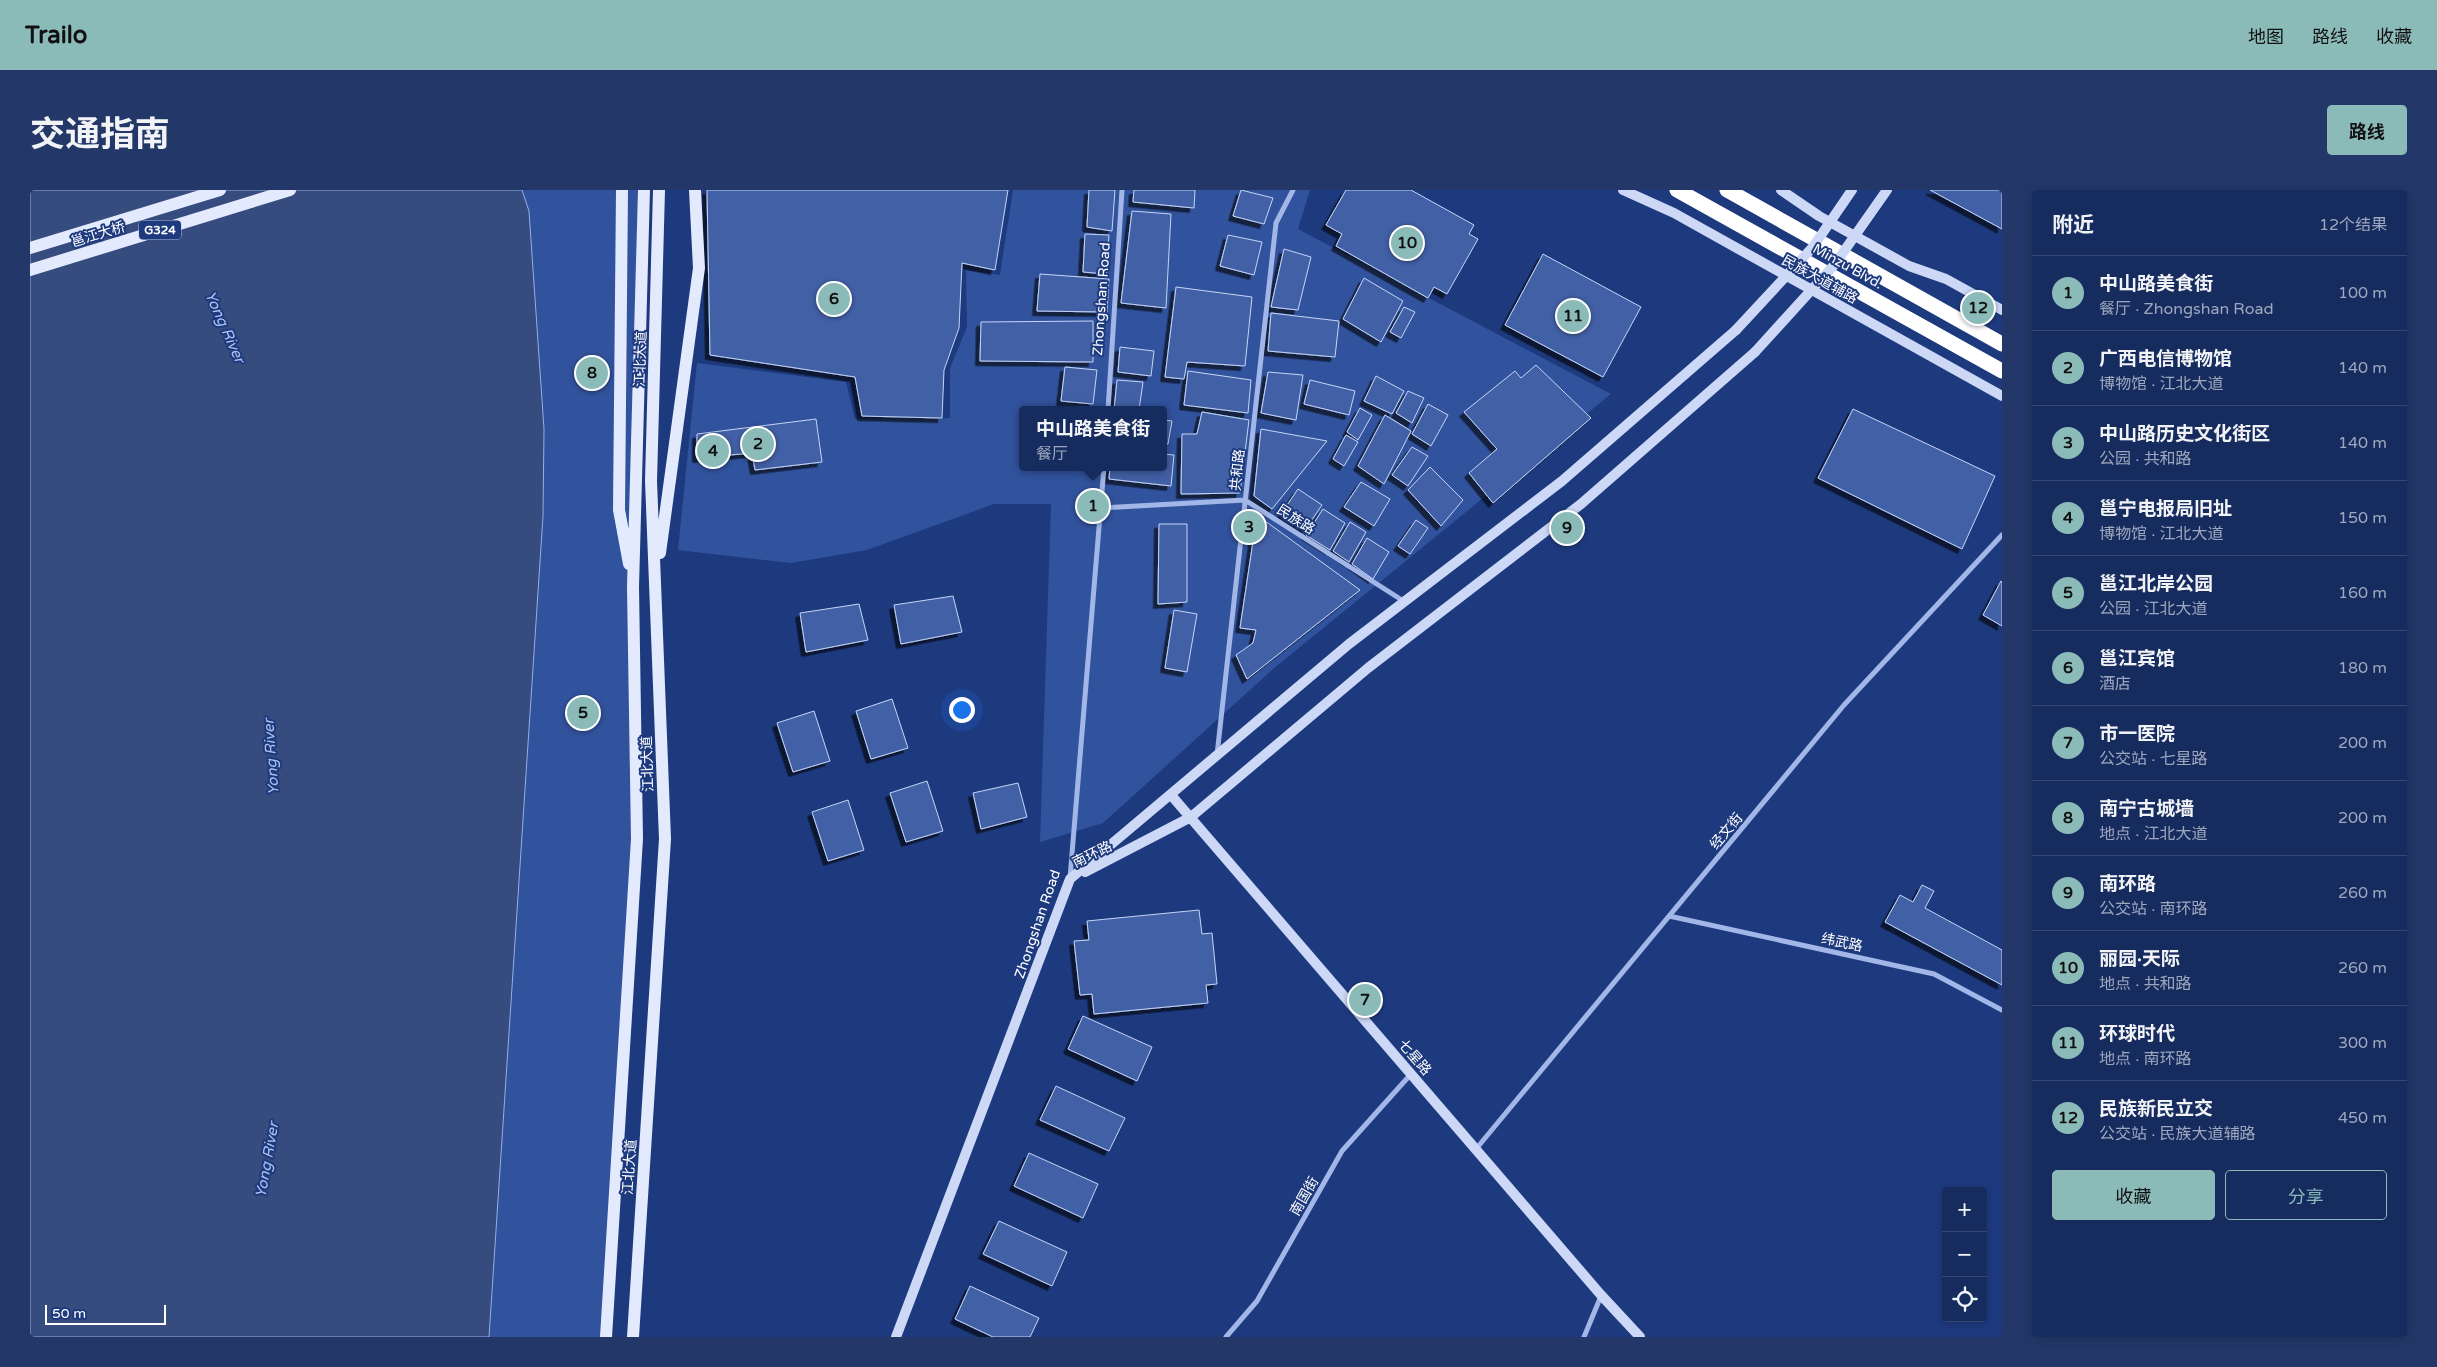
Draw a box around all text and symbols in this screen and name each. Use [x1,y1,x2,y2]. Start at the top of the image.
text: Trailo [25,21,87,50]
text: 地图 [2248,26,2284,48]
text: 路线 [2312,26,2348,48]
text: 收藏 [2376,26,2412,48]
button: 路线 [2327,105,2407,155]
text: 交通指南 [30,114,170,156]
text: 附近 [2052,213,2094,238]
text: 12个结果 [2319,215,2387,235]
street label: 邕江大桥 [69,218,127,251]
road number: G324 [139,220,181,240]
pin: 10 [1391,224,1423,262]
street label: Minzu Blvd. [1810,240,1886,293]
street label: Zhongshan Road [1089,242,1114,356]
street label: 民族大道辅路 [1779,252,1861,307]
text: 中山路美食街 [2099,273,2213,295]
pin: 6 [818,280,850,318]
text: 1 [2063,283,2073,303]
text: 100 m [2338,283,2387,303]
water label: Yong River [201,288,250,368]
pin: 12 [1962,289,1994,327]
pin: 11 [1557,297,1589,335]
text: 餐厅 · Zhongshan Road [2099,299,2274,319]
street label: 江北大道 [631,331,650,387]
text: 广西电信博物馆 [2099,348,2232,370]
pin: 8 [576,354,608,392]
text: 2 [2063,358,2073,378]
text: 140 m [2338,358,2387,378]
text: 博物馆 · 江北大道 [2099,374,2223,394]
popup [1019,406,1167,471]
text: 中山路美食街 [1036,418,1150,440]
text: 中山路历史文化街区 [2099,423,2270,445]
pin: 2 [742,425,774,463]
pin: 4 [697,432,729,470]
text: 3 [2063,433,2073,453]
text: 140 m [2338,433,2387,453]
text: 餐厅 [1036,444,1068,464]
street label: 共和路 [1227,448,1248,492]
text: 公园 · 共和路 [2099,449,2191,469]
pin: 1 [1077,487,1109,525]
text: 邕宁电报局旧址 [2099,498,2232,520]
street label: 民族路 [1273,501,1318,538]
pin: 3 [1233,508,1265,546]
text: 4 [2063,508,2073,528]
text: 150 m [2338,508,2387,528]
pin: 9 [1551,509,1583,547]
text: 博物馆 · 江北大道 [2099,524,2223,544]
text: 邕江北岸公园 [2099,573,2213,595]
text: 5 [2063,583,2073,603]
text: 160 m [2338,583,2387,603]
text: 公园 · 江北大道 [2099,599,2207,619]
text: 邕江宾馆 [2099,648,2175,670]
text: 6 [2063,658,2073,678]
text: 180 m [2338,658,2387,678]
text: 酒店 [2099,674,2131,694]
pin: 5 [567,694,599,732]
your location [949,697,975,723]
water label: Yong River [259,716,283,796]
text: 市一医院 [2099,723,2175,745]
text: 7 [2063,733,2073,753]
text: 200 m [2338,733,2387,753]
street label: 江北大道 [638,736,657,792]
text: 公交站 · 七星路 [2099,749,2207,769]
text: 南宁古城墙 [2099,798,2194,820]
text: 8 [2063,808,2073,828]
text: 200 m [2338,808,2387,828]
street label: 经文街 [1706,810,1746,853]
text: 地点 · 江北大道 [2099,824,2207,844]
street label: 南环路 [1070,838,1115,871]
street label: Zhongshan Road [1011,868,1064,981]
text: 南环路 [2099,873,2156,895]
text: 9 [2063,883,2073,903]
text: 260 m [2338,883,2387,903]
text: 公交站 · 南环路 [2099,899,2207,919]
street label: 纬武路 [1820,930,1864,955]
text: 丽园·天际 [2099,948,2180,970]
text: 10 [2058,958,2078,978]
text: 260 m [2338,958,2387,978]
text: 地点 · 共和路 [2099,974,2191,994]
pin: 7 [1349,981,1381,1019]
text: 环球时代 [2099,1023,2175,1045]
text: 11 [2058,1033,2078,1053]
text: 300 m [2338,1033,2387,1053]
street label: 七星路 [1394,1036,1435,1079]
text: 地点 · 南环路 [2099,1049,2191,1069]
text: 民族新民立交 [2099,1098,2213,1120]
text: 12 [2058,1108,2078,1128]
text: 450 m [2338,1108,2387,1128]
water label: Yong River [251,1119,283,1199]
text: 公交站 · 民族大道辅路 [2099,1124,2255,1144]
street label: 江北大道 [619,1139,640,1196]
button: 收藏 [2052,1170,2215,1220]
button: 分享 [2225,1170,2387,1220]
street label: 南国街 [1287,1174,1322,1219]
map controls [1942,1187,1987,1322]
button: + [1942,1187,1987,1232]
button: − [1942,1232,1987,1277]
button: locate [1942,1277,1987,1322]
scale bar [45,1302,166,1325]
text: 50 m [52,1305,86,1322]

